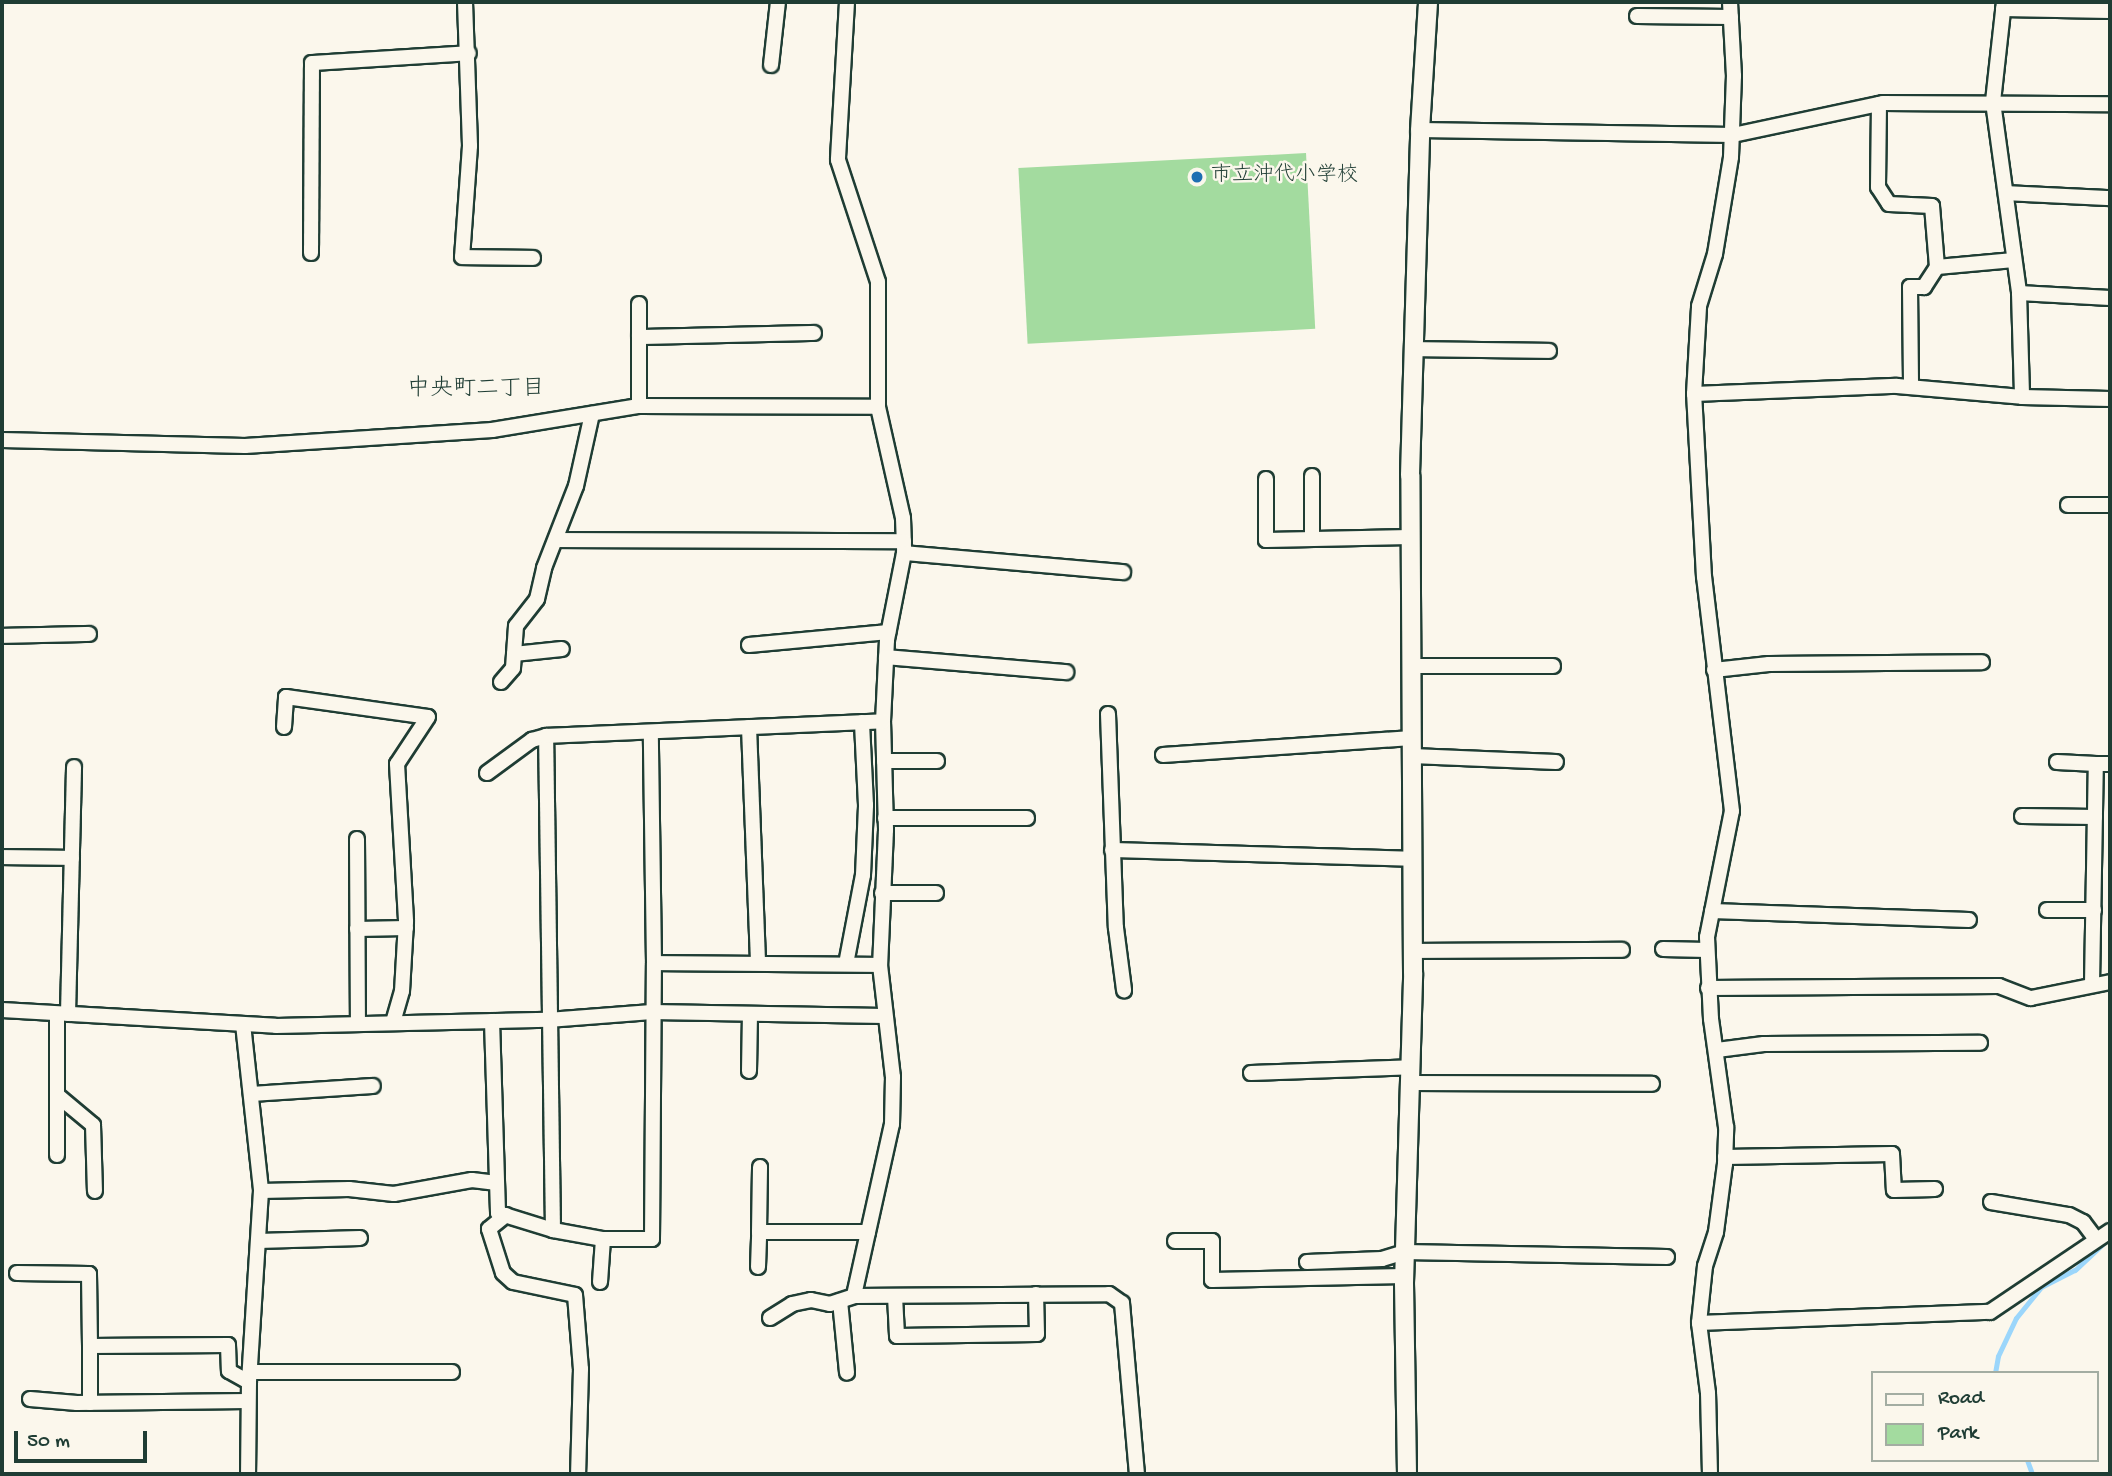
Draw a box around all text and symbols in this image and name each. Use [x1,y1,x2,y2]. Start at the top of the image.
place label: 市立沖代小学校 [1211,164,1358,190]
marker: 市立沖代小学校 [1189,169,1205,185]
district label: 中央町二丁目 [407,376,545,404]
legend [1870,1371,2098,1462]
text: Road [1938,1387,1984,1412]
scale bar [18,1416,150,1460]
text: Park [1938,1422,1978,1447]
text: 50 m [27,1430,70,1455]

